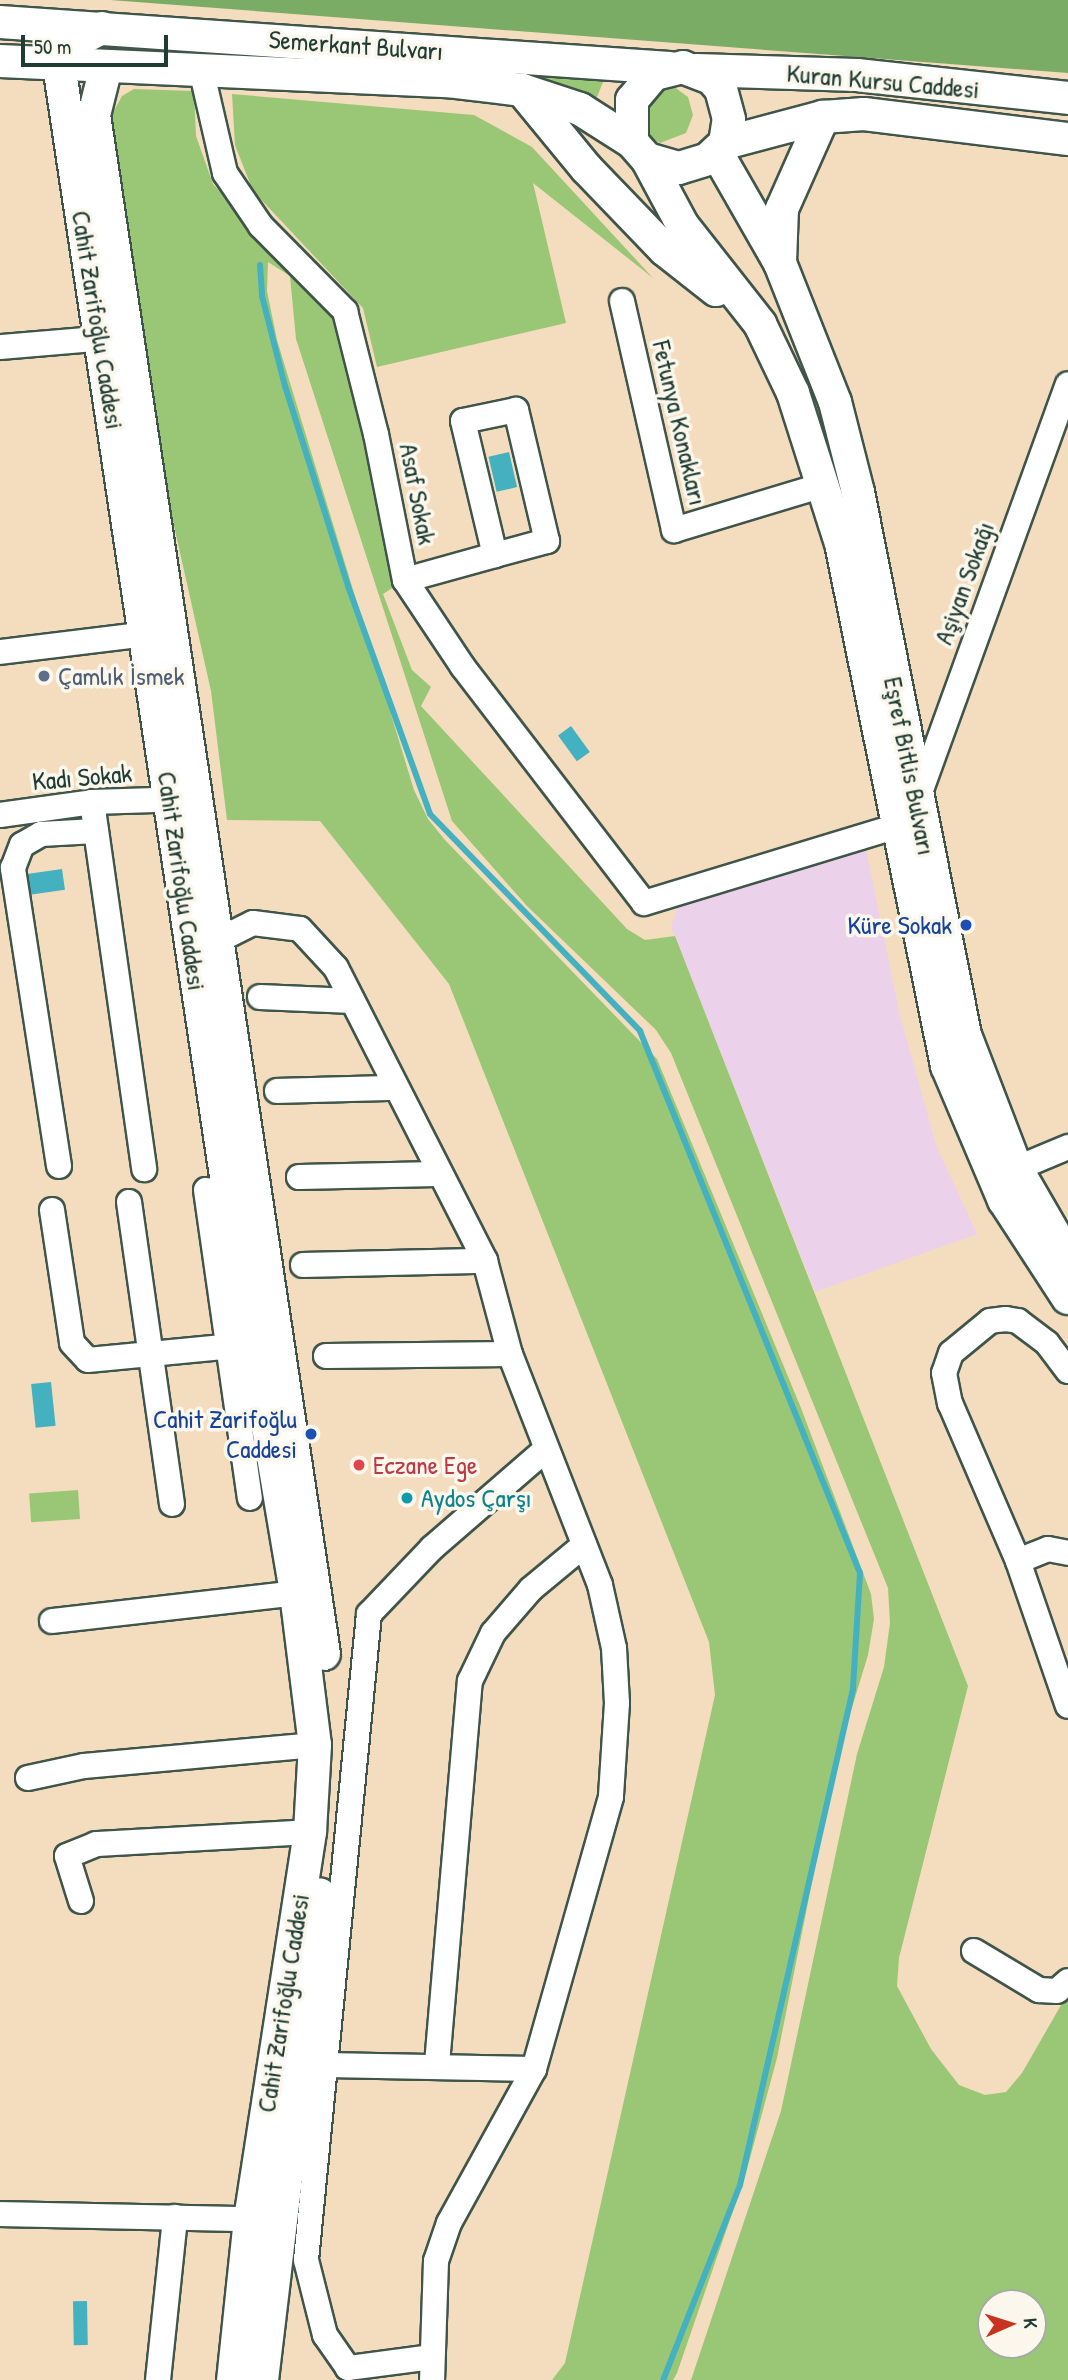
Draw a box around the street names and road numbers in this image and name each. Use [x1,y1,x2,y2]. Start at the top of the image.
street label: Semerkant Bulvarı [268,23,444,67]
street label: Kuran Kursu Caddesi [785,57,981,105]
street label: Cahit Zarifoğlu Caddesi [65,208,131,432]
street label: Fetunya Konakları [646,338,714,508]
street label: Asaf Sokak [393,441,443,547]
street label: Aşiyan Sokağı [927,517,1001,649]
street label: Eşref Bitlis Bulvarı [877,674,943,858]
street label: Kadı Sokak [31,757,133,797]
street label: Cahit Zarifoğlu Caddesi [151,769,213,993]
street label: Cahit Zarifoğlu Caddesi [250,1891,316,2115]

